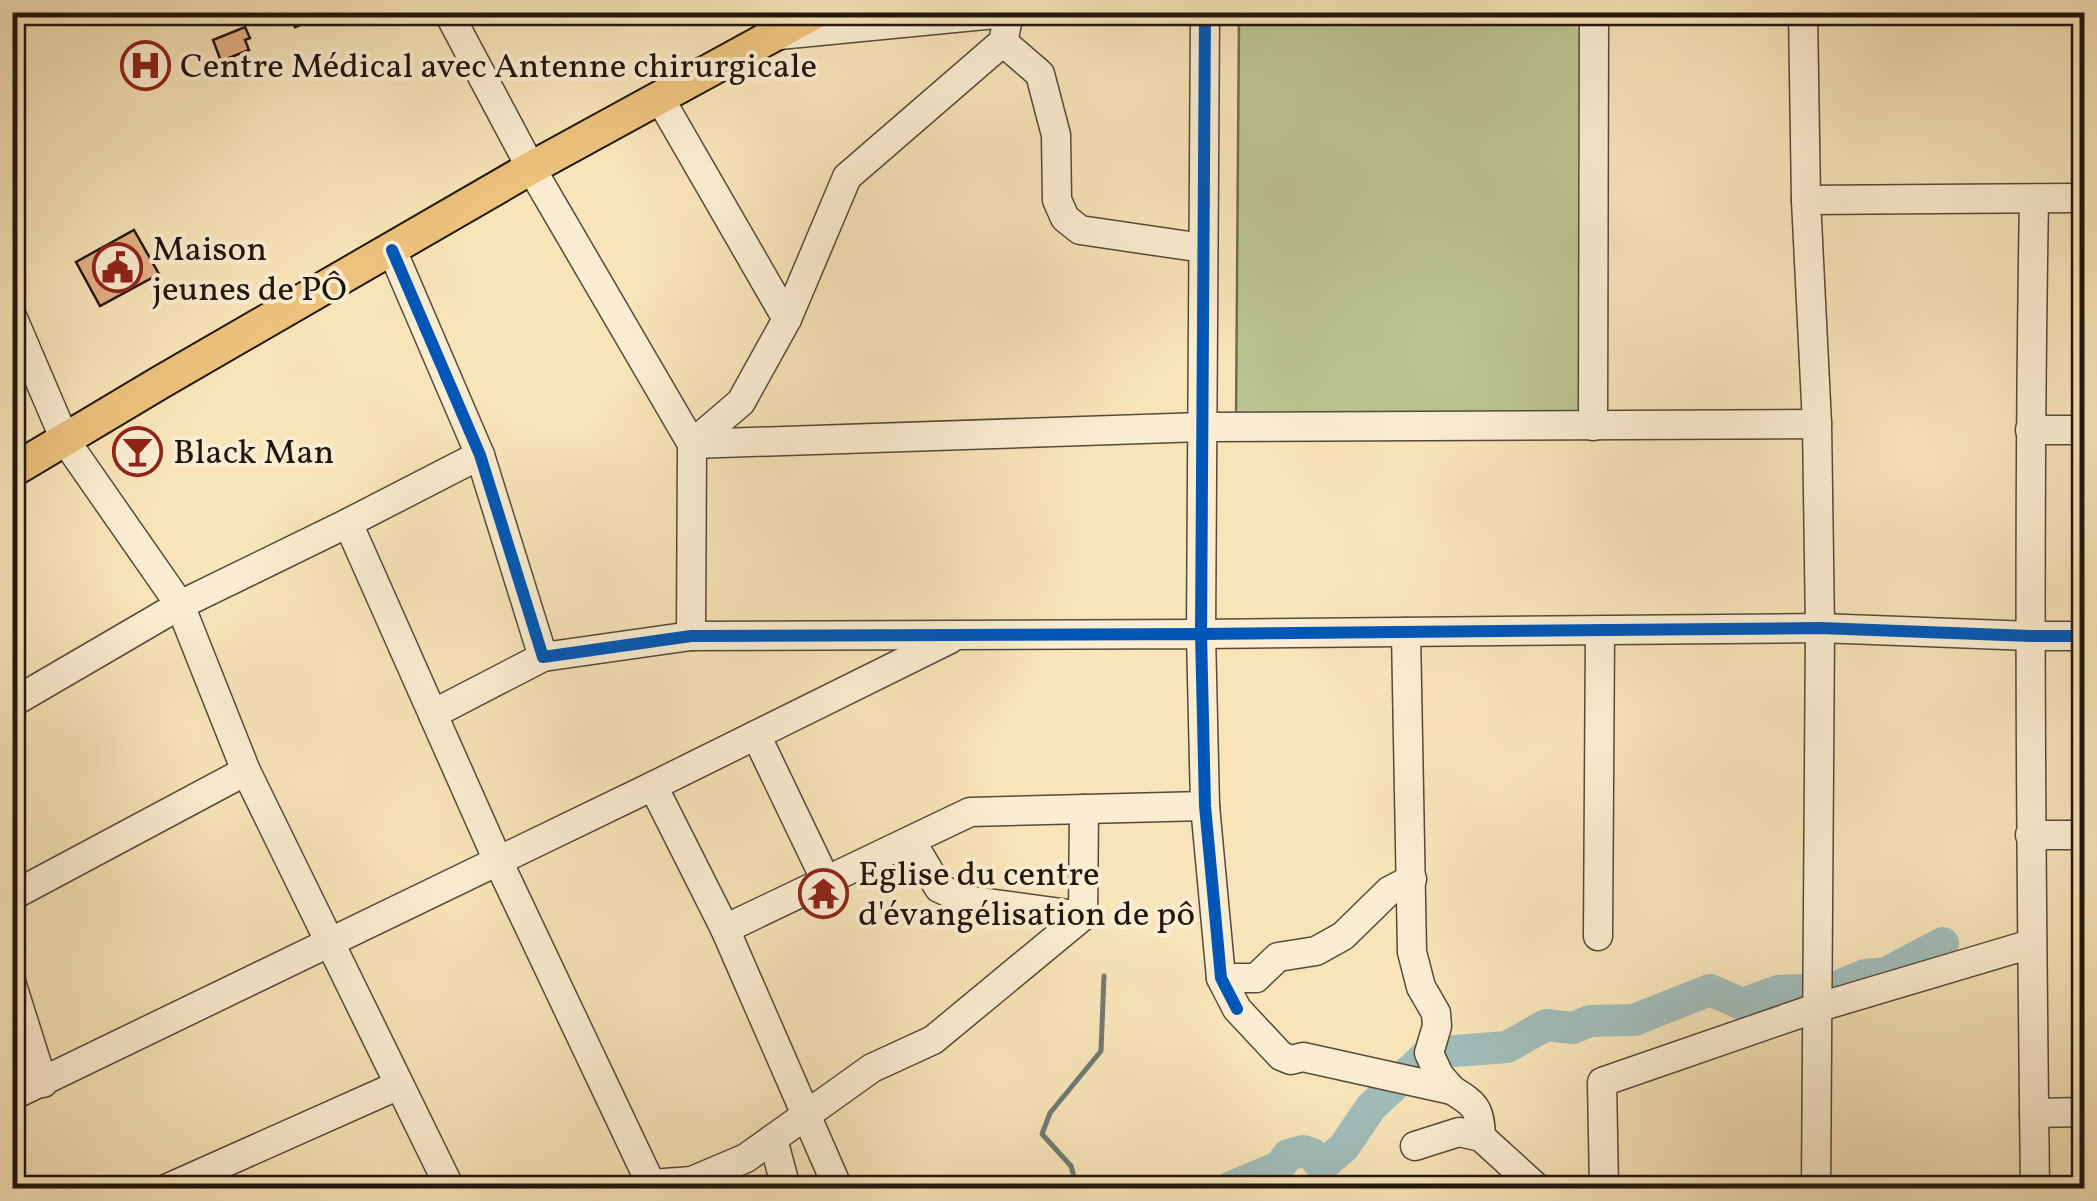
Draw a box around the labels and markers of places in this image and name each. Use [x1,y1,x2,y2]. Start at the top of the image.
hospital icon: Centre Médical avec Antenne chirurgicale [119,39,171,91]
place label: Centre Médical avec Antenne chirurgicale [180,44,817,92]
place label: Maison jeunes de PÔ [152,227,347,315]
public building icon: Maison jeunes de PÔ [91,242,143,294]
bar icon: Black Man [112,425,164,477]
place label: Black Man [173,430,334,478]
place label: Eglise du centre d'évangélisation de pô [858,852,1195,940]
temple icon: Eglise du centre d'évangélisation de pô [797,867,849,919]

